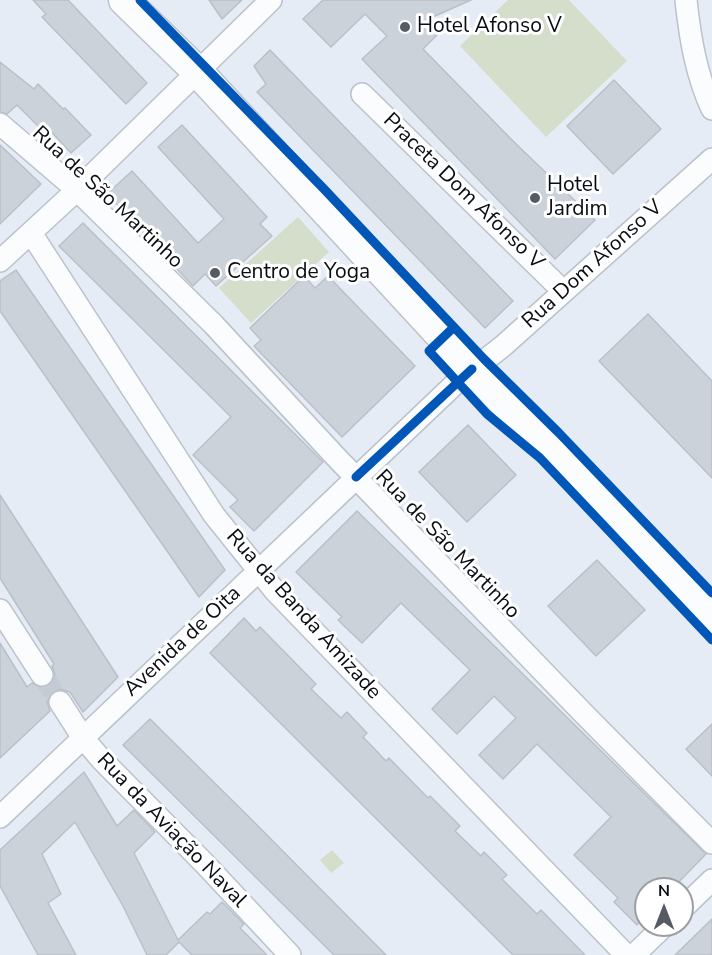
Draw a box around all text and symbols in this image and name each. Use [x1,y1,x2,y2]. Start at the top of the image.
place label: Hotel Afonso V [417,14,562,40]
marker: Hotel Afonso V [398,20,412,34]
street label: Praceta Dom Afonso V [377,109,549,275]
street label: Rua de São Martinho [26,122,188,274]
place label: Hotel Jardim [547,173,607,223]
marker: Hotel Jardim [528,191,542,205]
street label: Rua Dom Afonso V [518,195,668,335]
place label: Centro de Yoga [227,260,370,286]
marker: Centro de Yoga [208,266,222,280]
street label: Rua de São Martinho [369,465,525,625]
street label: Rua da Banda Amizade [220,525,386,705]
street label: Avenida de Oita [119,581,247,703]
street label: Rua da Aviação Naval [91,748,251,914]
north arrow [634,877,694,937]
text: N [658,880,670,902]

